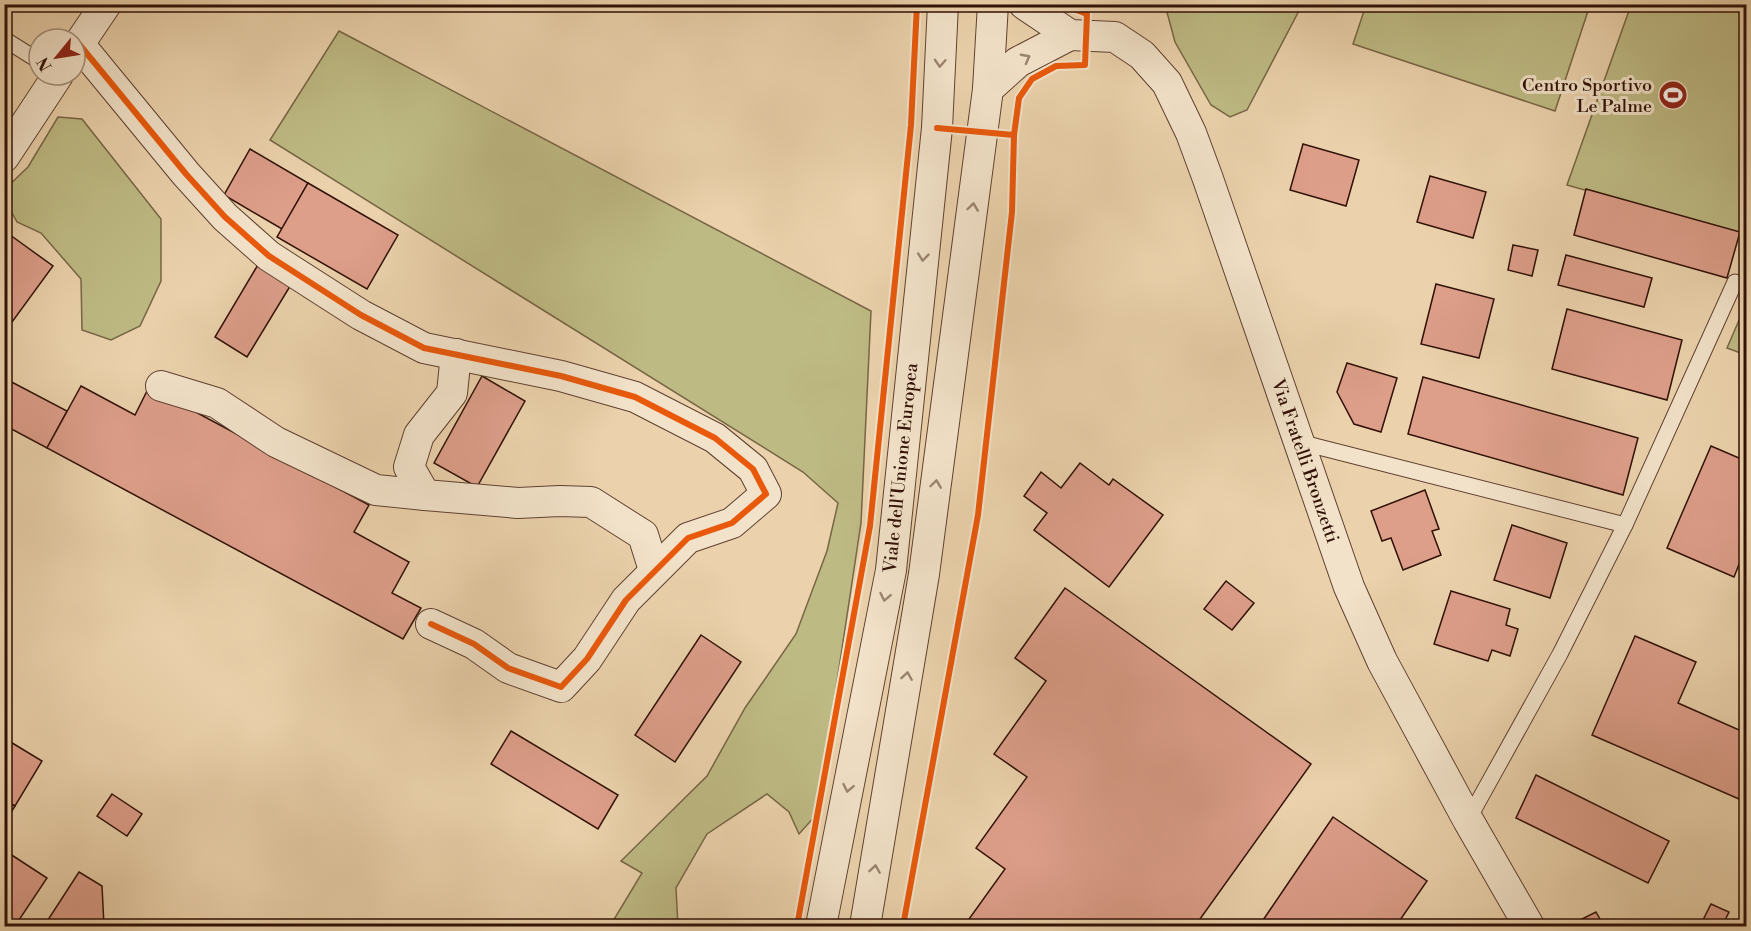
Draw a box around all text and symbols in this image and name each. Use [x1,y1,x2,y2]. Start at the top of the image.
north arrow [27,27,87,87]
text: N [33,53,57,74]
one-way arrow [1020,54,1031,65]
one-way arrow [934,58,947,67]
place label: Centro Sportivo Le Palme [1522,74,1652,118]
sports icon: Centro Sportivo Le Palme [1657,79,1689,111]
one-way arrow [966,202,979,212]
one-way arrow [917,253,930,262]
street label: Viale dell'Unione Europea [878,361,924,575]
street label: Via Fratelli Bronzetti [1266,375,1344,546]
one-way arrow [929,479,941,488]
one-way arrow [879,592,892,602]
one-way arrow [900,672,912,681]
one-way arrow [842,783,855,793]
one-way arrow [868,864,881,874]

